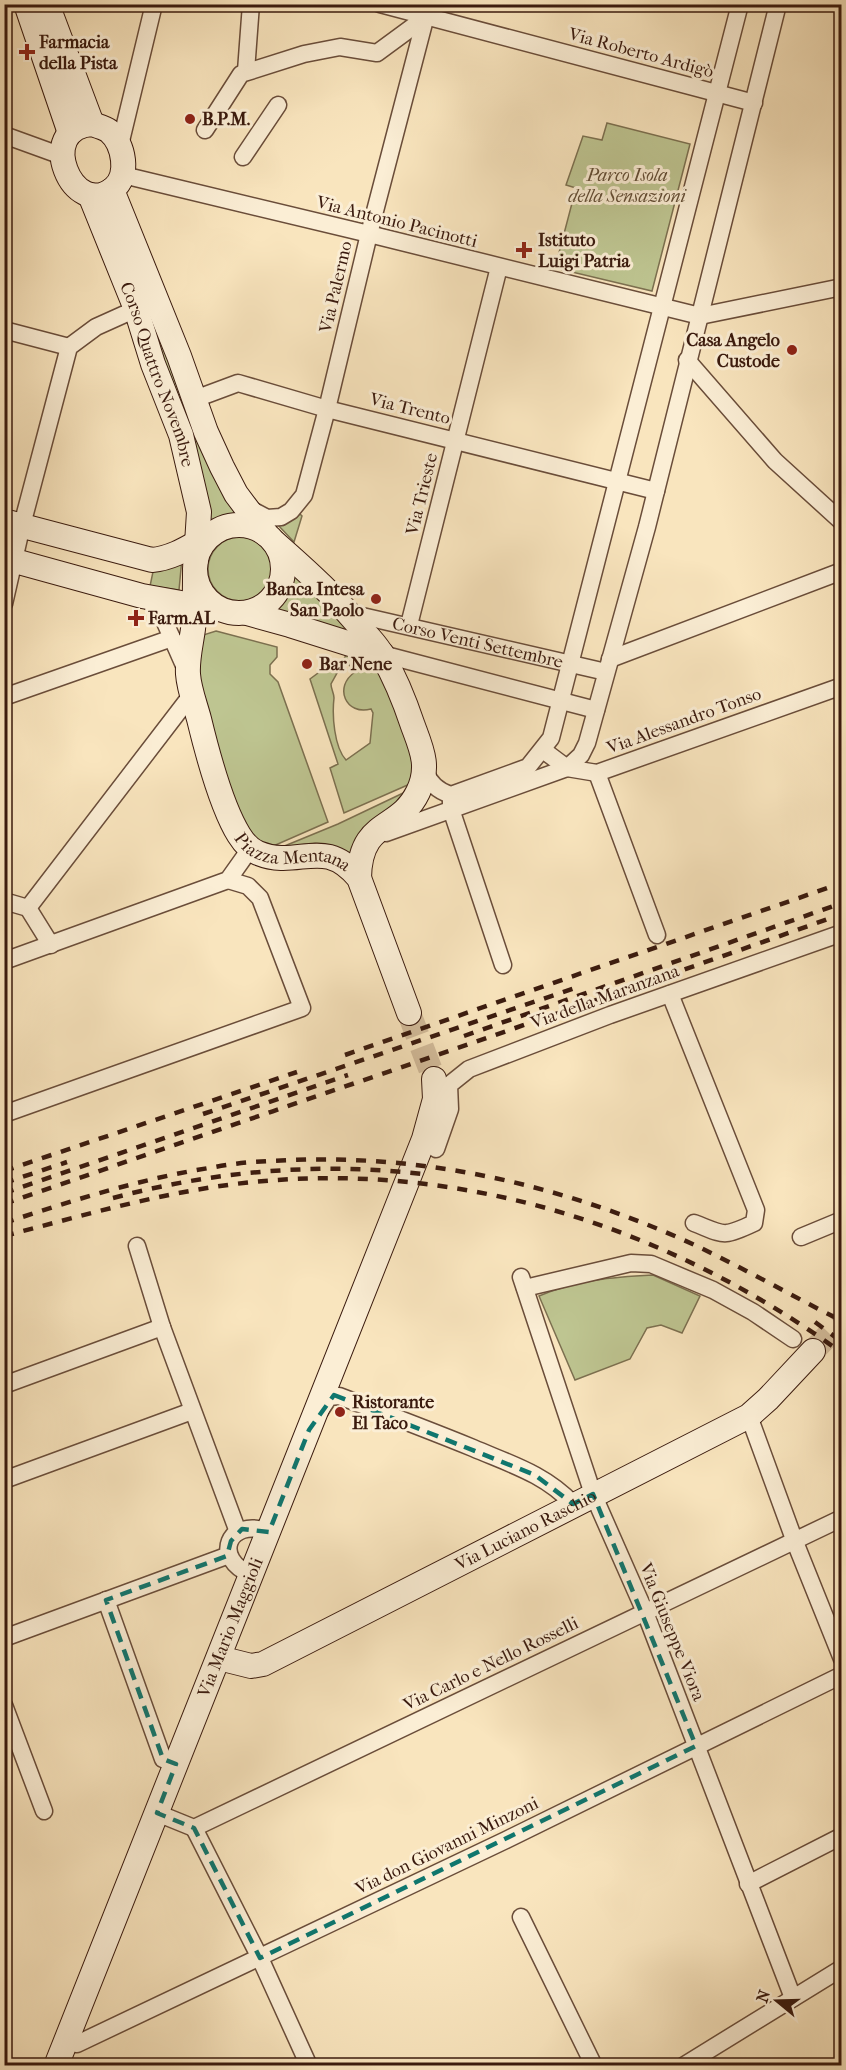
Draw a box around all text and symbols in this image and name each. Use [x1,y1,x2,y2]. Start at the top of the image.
street label: Via Roberto Ardigò [565,23,716,82]
place label: Farmacia della Pista [38,32,118,74]
marker: Farmacia della Pista [20,45,34,59]
place label: B.P.M. [202,109,251,130]
marker: B.P.M. [183,112,197,126]
park label: Parco Isola della Sensazioni [568,165,688,207]
street label: Via Antonio Pacinotti [313,192,480,252]
place label: Istituto Luigi Patria [538,230,631,272]
street label: Via Palermo [315,239,357,336]
marker: Istituto Luigi Patria [515,241,533,259]
street label: Corso Quattro Novembre [116,279,199,469]
place label: Casa Angelo Custode [686,330,780,372]
marker: Casa Angelo Custode [785,343,799,357]
street label: Via Trento [367,389,453,429]
street label: Via Trieste [401,451,442,538]
place label: Banca Intesa San Paolo [266,579,365,621]
marker: Banca Intesa San Paolo [369,592,383,606]
place label: Farm.AL [147,608,216,629]
marker: Farm.AL [129,611,143,625]
street label: Corso Venti Settembre [390,613,565,672]
place label: Bar Nene [319,654,392,675]
marker: Bar Nene [300,657,314,671]
street label: Via Alessandro Tonso [603,683,764,759]
street label: Piazza Mentana [230,828,355,876]
street label: Via della Maranzana [527,960,683,1034]
place label: Ristorante El Taco [352,1392,434,1434]
marker: Ristorante El Taco [333,1405,347,1419]
street label: Via Luciano Raschio [451,1485,600,1575]
street label: Via Mario Maggioli [193,1554,268,1701]
street label: Via Giuseppe Viora [634,1559,710,1705]
street label: Via Carlo e Nello Rosselli [399,1612,583,1716]
street label: Via don Giovanni Minzoni [351,1792,543,1900]
north arrow [747,1971,807,2031]
text: N [752,1987,775,2005]

